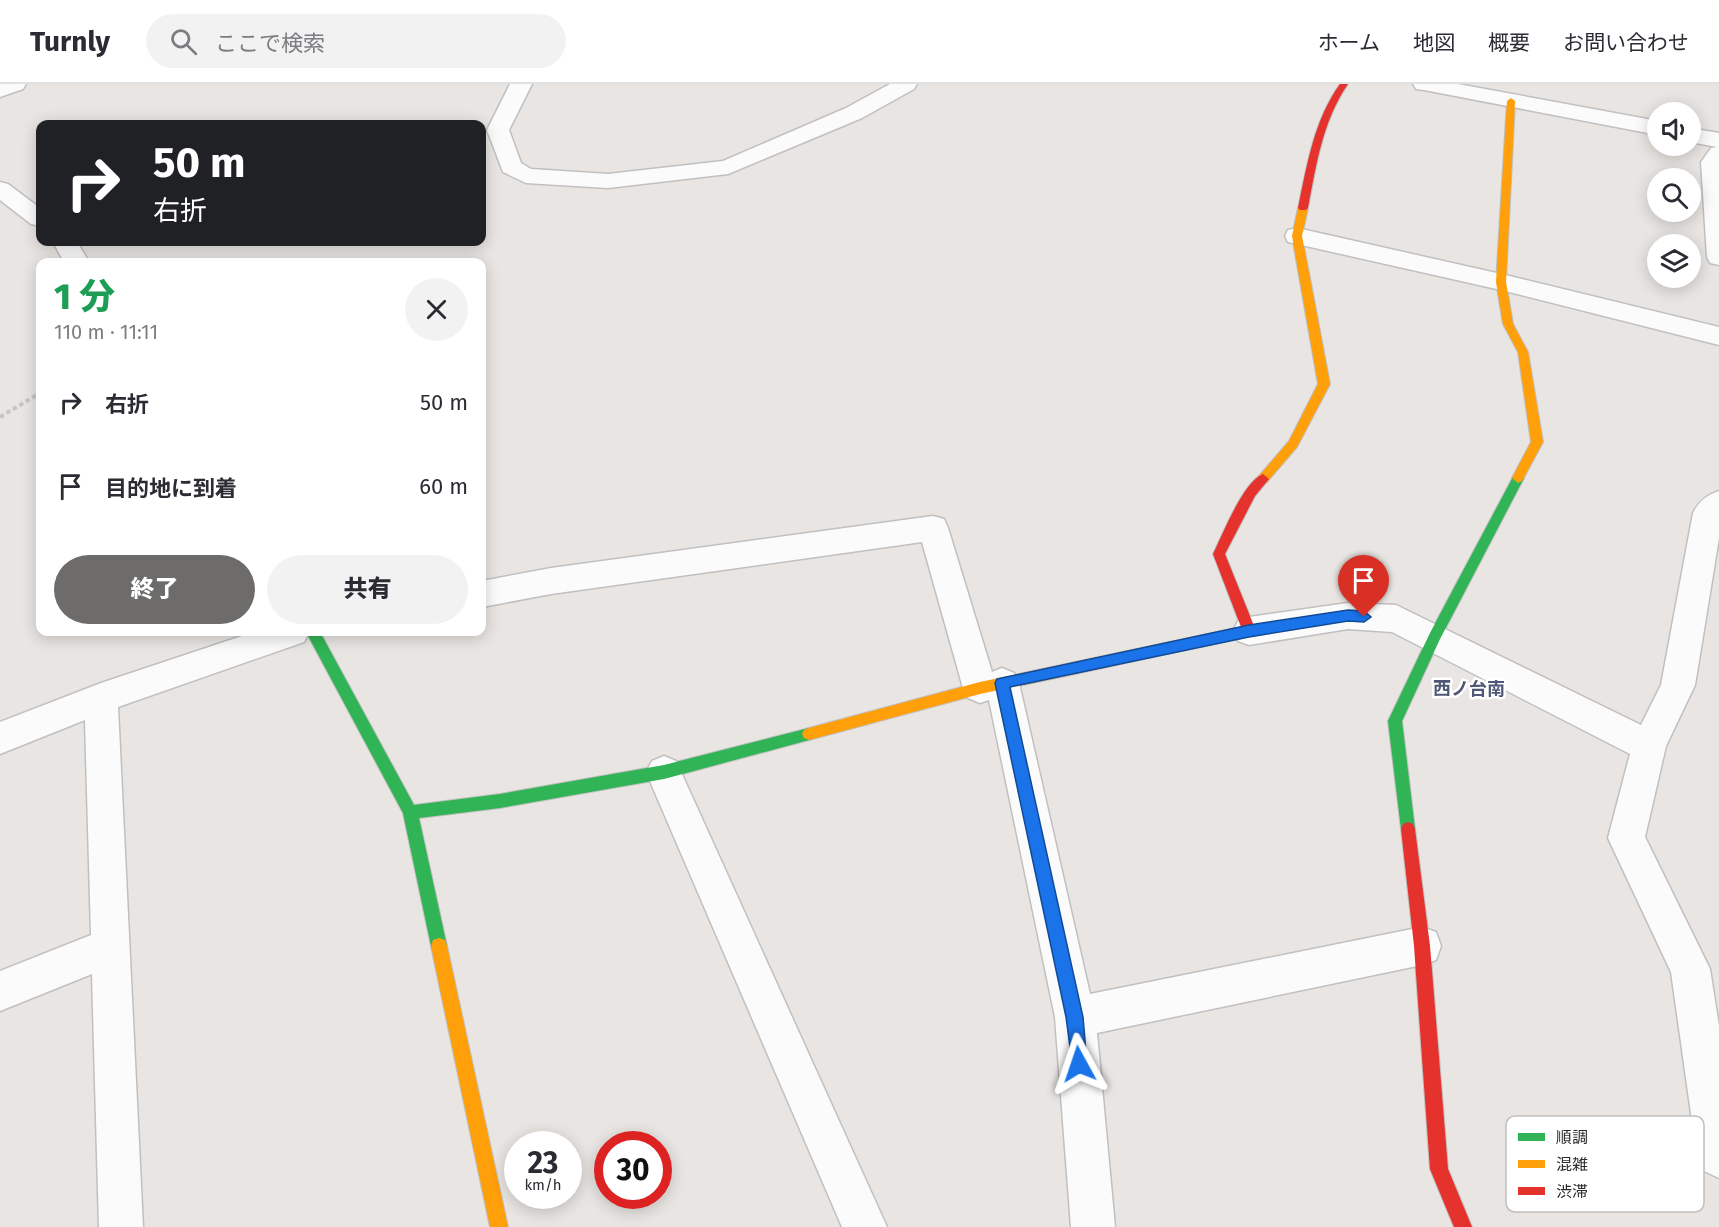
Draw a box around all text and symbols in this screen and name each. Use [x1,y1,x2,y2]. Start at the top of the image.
search box [146,14,566,68]
text: Turnly [30,25,110,58]
icon: search [167,25,200,58]
text: ここで検索 [215,30,325,57]
text: ホーム [1318,30,1380,56]
text: 地図 [1413,30,1455,56]
text: 概要 [1488,30,1530,56]
text: お問い合わせ [1563,30,1689,56]
map controls [1647,102,1701,288]
button: sound [1647,102,1701,156]
text: 50 m [153,138,246,188]
icon: right [54,144,132,222]
button: search [1647,168,1701,222]
text: 右折 [153,195,207,227]
button: layers [1647,234,1701,288]
text: 1 分 [54,275,115,319]
button: close [405,278,468,341]
text: 110 m · 11:11 [54,320,158,344]
icon: right [54,386,87,419]
text: 50 m [420,389,468,416]
text: 右折 [105,391,149,418]
icon: arrive [54,470,87,503]
text: 60 m [419,473,468,500]
text: 目的地に到着 [105,475,237,502]
button: 終了 [54,555,255,624]
button: 共有 [267,555,468,624]
pin [1338,555,1389,617]
icon: arrive [1347,564,1380,597]
district label: 西ノ台南 [1433,678,1505,700]
position arrow [1047,1032,1111,1096]
legend [1506,1116,1704,1212]
text: 順調 [1556,1128,1588,1147]
speed limit sign: 30 [594,1131,672,1209]
text: 23 [528,1145,558,1181]
text: 混雑 [1556,1155,1588,1174]
text: km/h [524,1176,562,1194]
text: 渋滞 [1556,1182,1588,1201]

